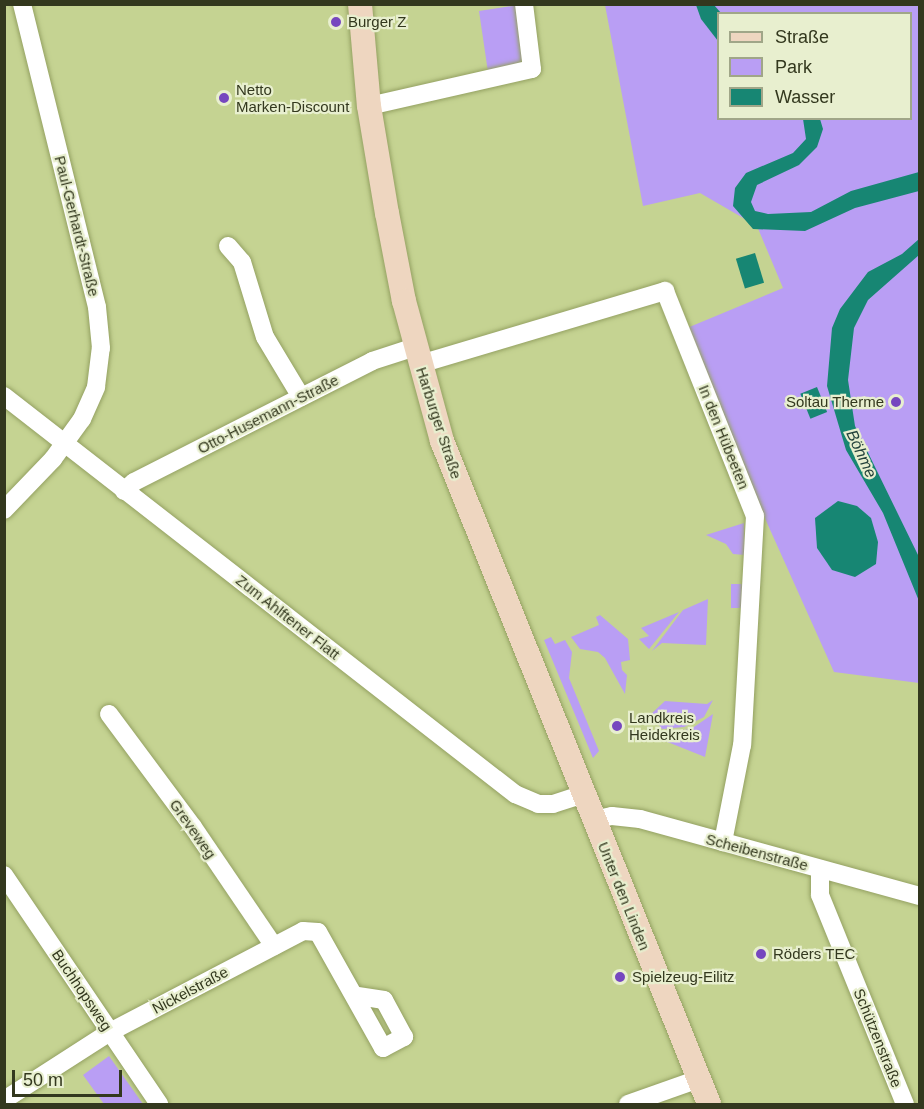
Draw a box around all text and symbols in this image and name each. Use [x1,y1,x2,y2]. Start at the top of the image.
legend [717,12,912,120]
place label: Burger Z [348,13,406,31]
marker: Burger Z [329,15,343,29]
text: Straße [775,27,829,47]
text: Park [775,57,812,77]
place label: Netto Marken-Discount [236,80,349,115]
text: Wasser [775,87,835,107]
marker: Netto Marken-Discount [217,91,231,105]
street label: Paul-Gerhardt-Straße [51,154,103,298]
street label: Harburger Straße [412,365,466,481]
street label: Otto-Husemann-Straße [194,371,342,457]
street label: In den Hübeeten [695,382,753,492]
place label: Soltau Therme [786,393,884,411]
marker: Soltau Therme [889,395,903,409]
water label: Böhme [842,427,880,481]
street label: Zum Ahlftener Flatt [232,571,344,663]
place label: Landkreis Heidekreis [629,708,700,743]
marker: Landkreis Heidekreis [610,719,624,733]
street label: Greveweg [166,796,220,862]
street label: Scheibenstraße [704,830,810,874]
street label: Unter den Linden [594,839,654,953]
place label: Röders TEC [773,945,856,963]
street label: Buchhopsweg [48,946,116,1034]
marker: Röders TEC [754,947,768,961]
street label: Nickelstraße [149,962,231,1018]
place label: Spielzeug-Eilitz [632,968,735,986]
marker: Spielzeug-Eilitz [613,970,627,984]
street label: Schützenstraße [850,986,906,1090]
scale bar [15,1058,124,1096]
text: 50 m [23,1070,63,1090]

